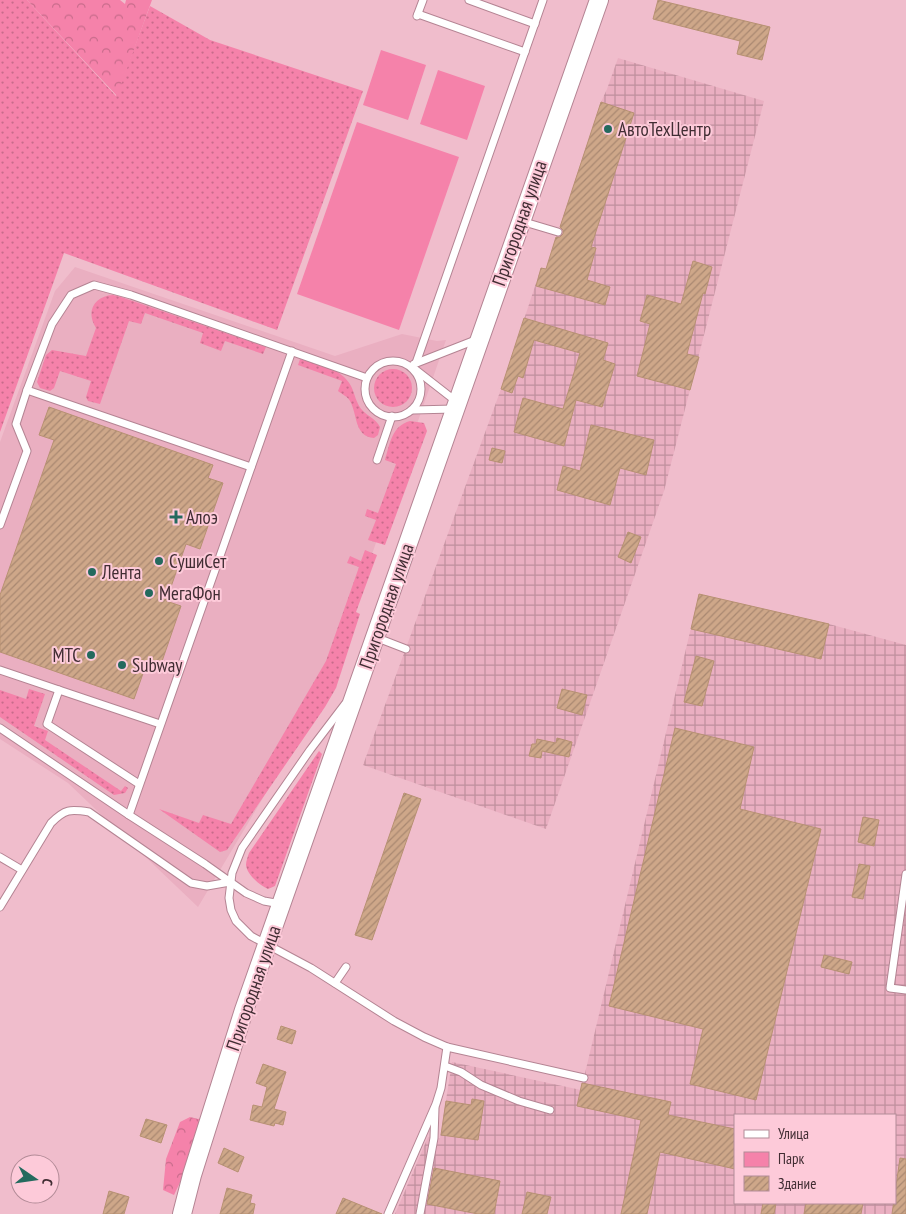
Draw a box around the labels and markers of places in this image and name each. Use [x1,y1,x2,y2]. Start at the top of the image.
place label: АвтоТехЦентр [618,117,711,141]
marker: АвтоТехЦентр [602,123,614,135]
place label: Алоэ [186,505,218,529]
marker: Алоэ [170,511,182,523]
place label: СушиСет [169,549,227,573]
marker: СушиСет [153,555,165,567]
place label: Лента [101,560,141,584]
marker: Лента [86,566,98,578]
place label: МегаФон [159,581,221,605]
marker: МегаФон [143,587,155,599]
place label: МТС [52,643,81,667]
marker: МТС [85,649,97,661]
place label: Subway [132,653,183,677]
marker: Subway [116,659,128,671]

